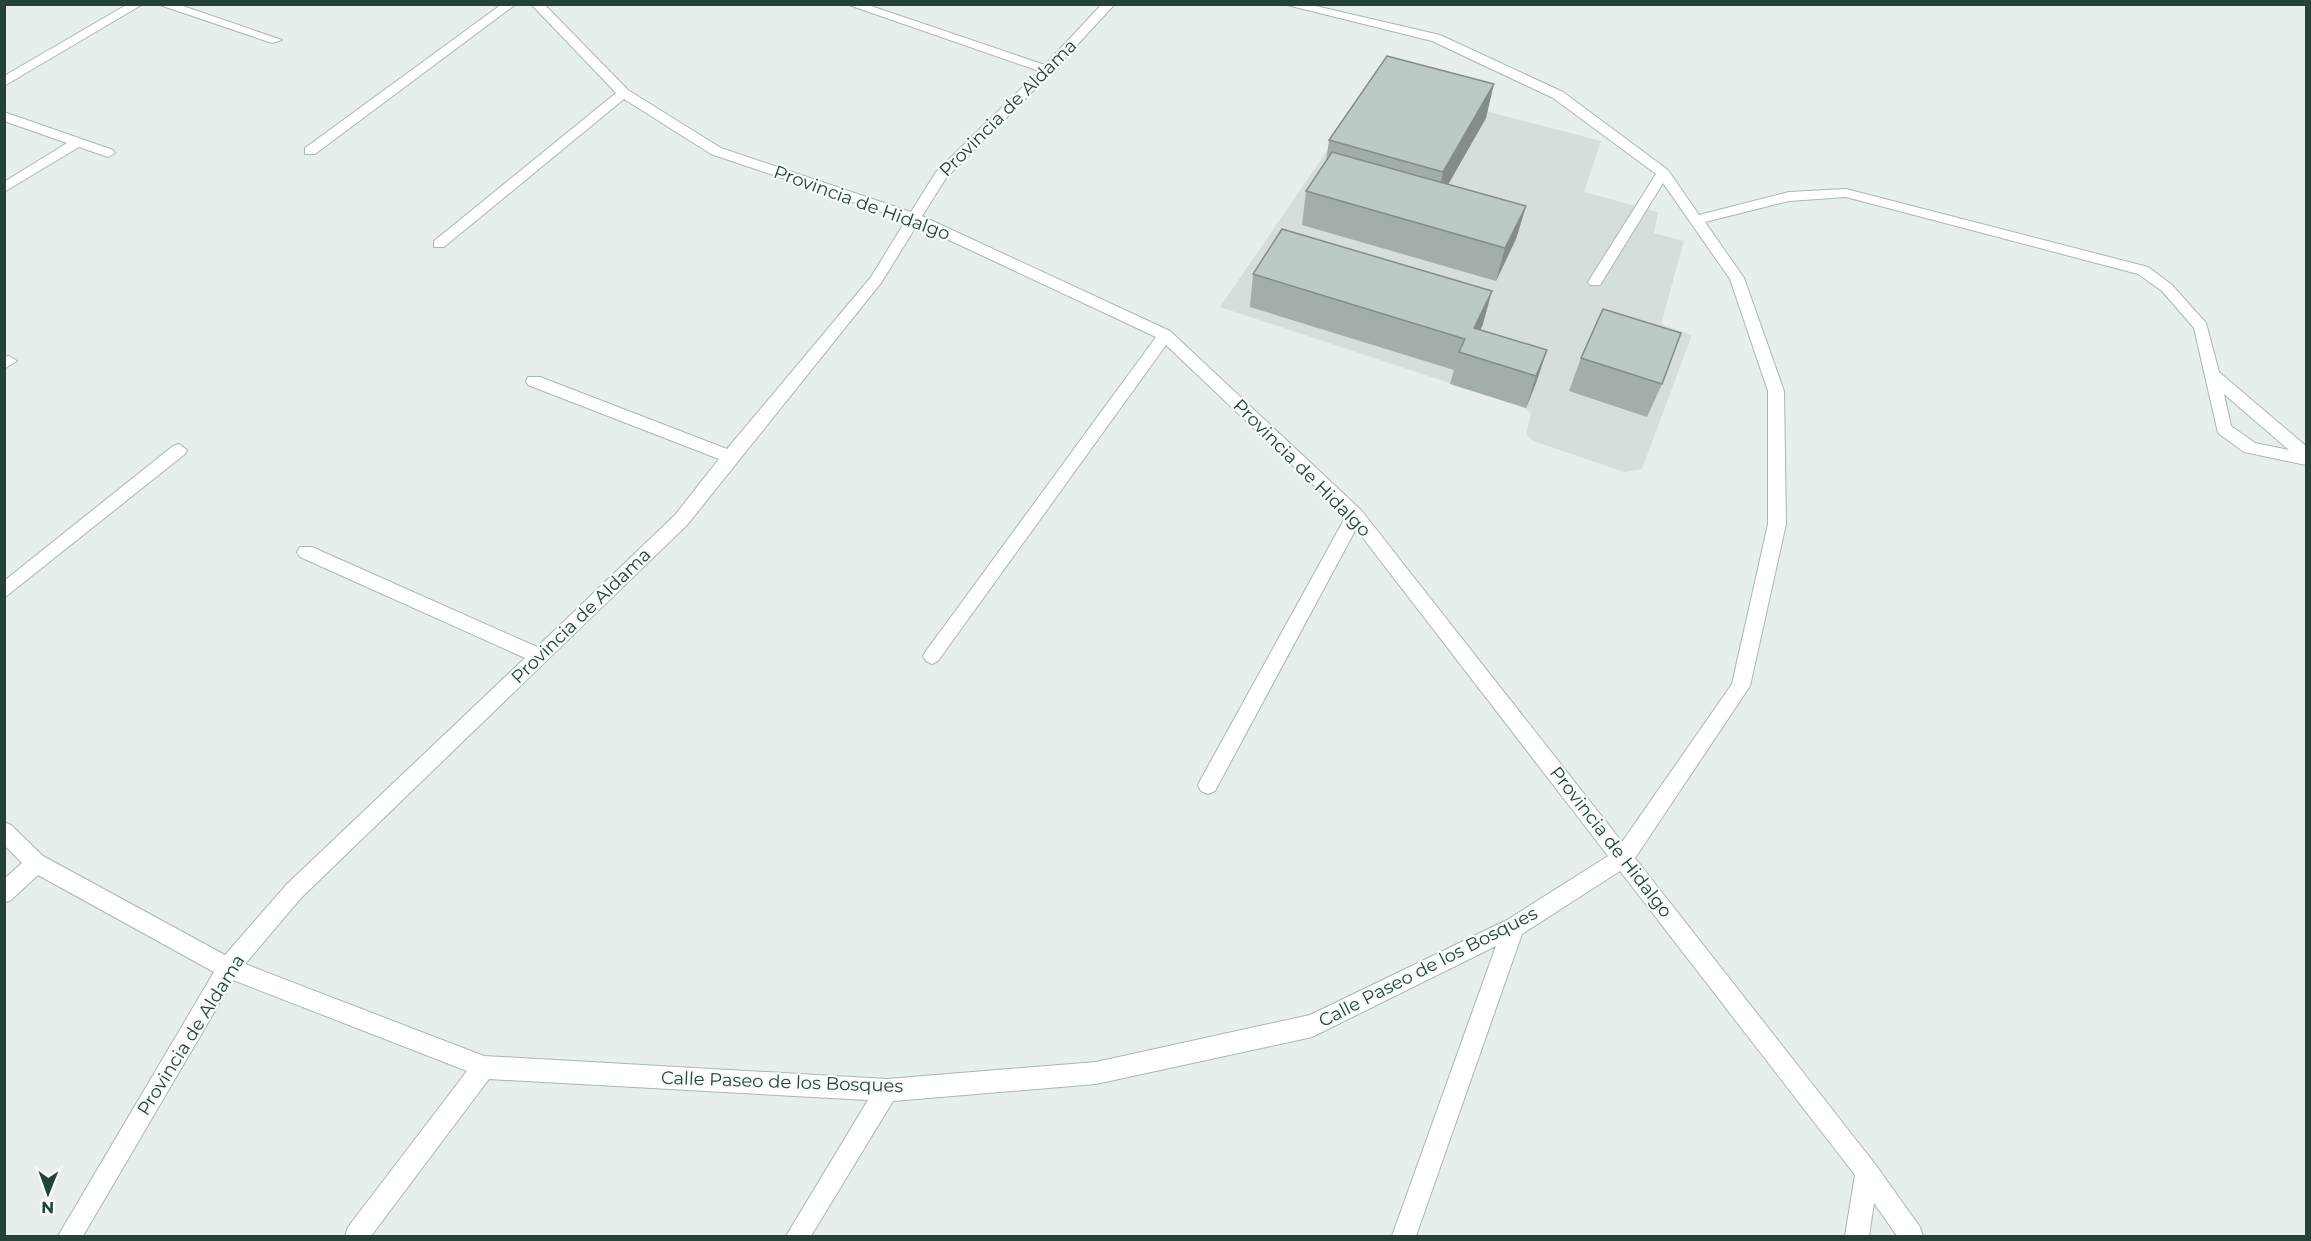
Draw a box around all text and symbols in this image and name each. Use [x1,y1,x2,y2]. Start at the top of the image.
street label: Provincia de Aldama [935,35,1081,181]
street label: Provincia de Hidalgo [771,161,953,245]
street label: Provincia de Hidalgo [1228,394,1376,542]
street label: Provincia de Aldama [507,544,655,688]
street label: Provincia de Hidalgo [1545,762,1677,922]
street label: Calle Paseo de los Bosques [1315,902,1541,1032]
street label: Provincia de Aldama [133,950,249,1120]
street label: Calle Paseo de los Bosques [660,1067,904,1097]
north arrow [18,1163,78,1223]
text: N [41,1198,54,1217]

